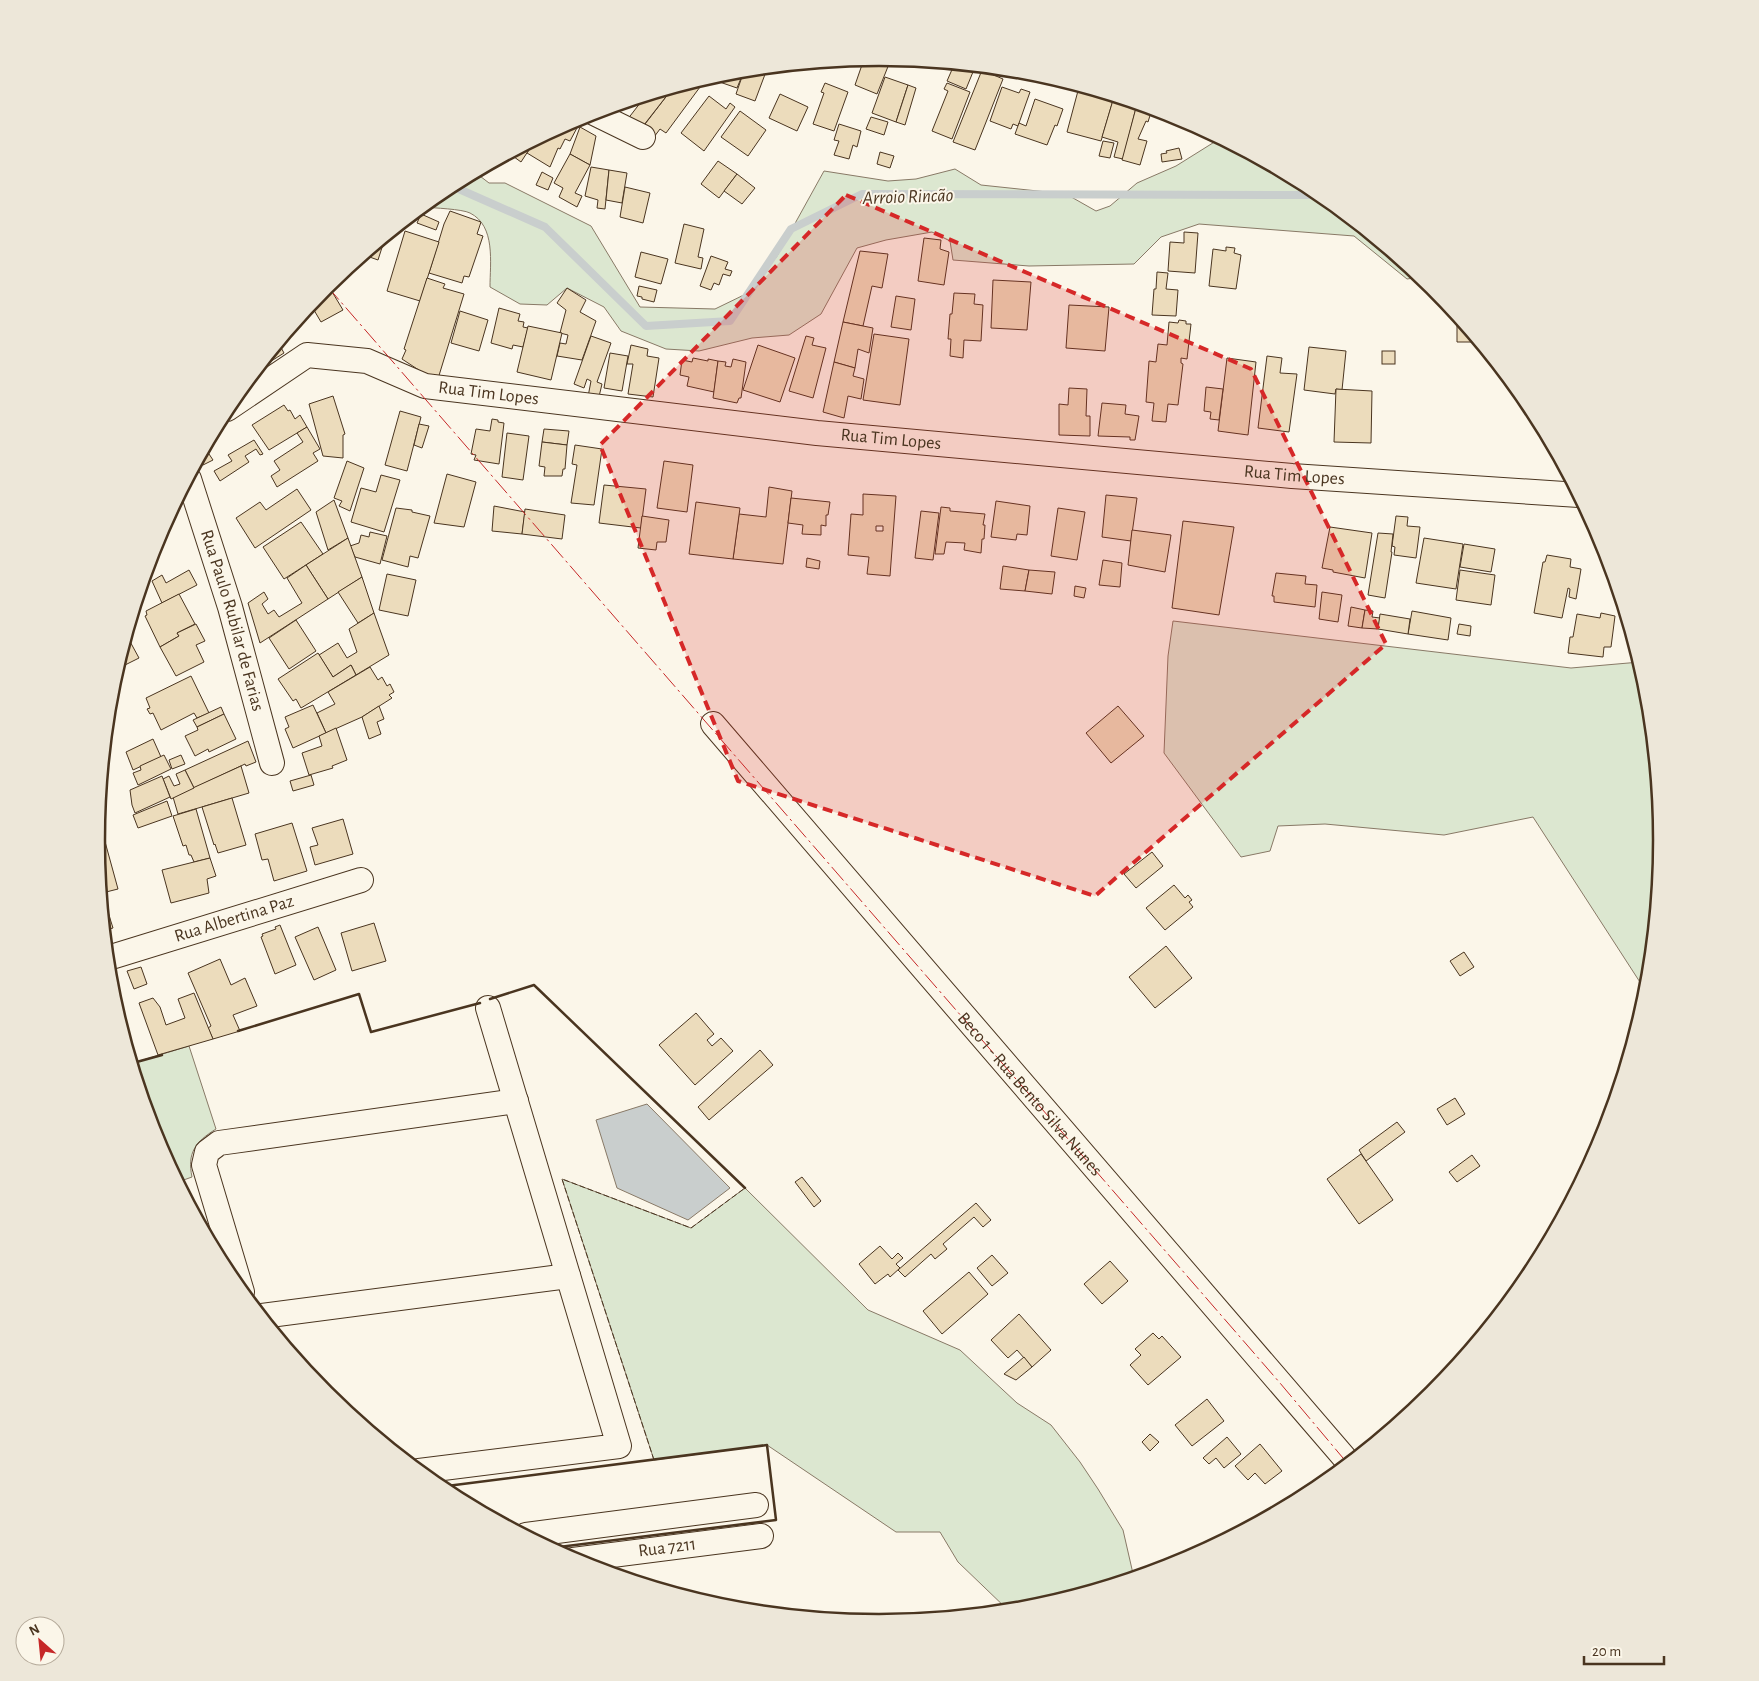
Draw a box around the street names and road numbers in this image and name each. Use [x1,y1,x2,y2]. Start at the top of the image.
street label: Rua Tim Lopes [437,379,540,409]
street label: Rua Tim Lopes [840,426,942,453]
street label: Rua Tim Lopes [1243,463,1345,488]
street label: Rua Paulo Rubilar de Farias [197,528,267,713]
street label: Rua Albertina Paz [172,892,296,946]
street label: Beco 1 - Rua Bento Silva Nunes [954,1009,1105,1180]
street label: Rua 7211 [637,1535,697,1561]

